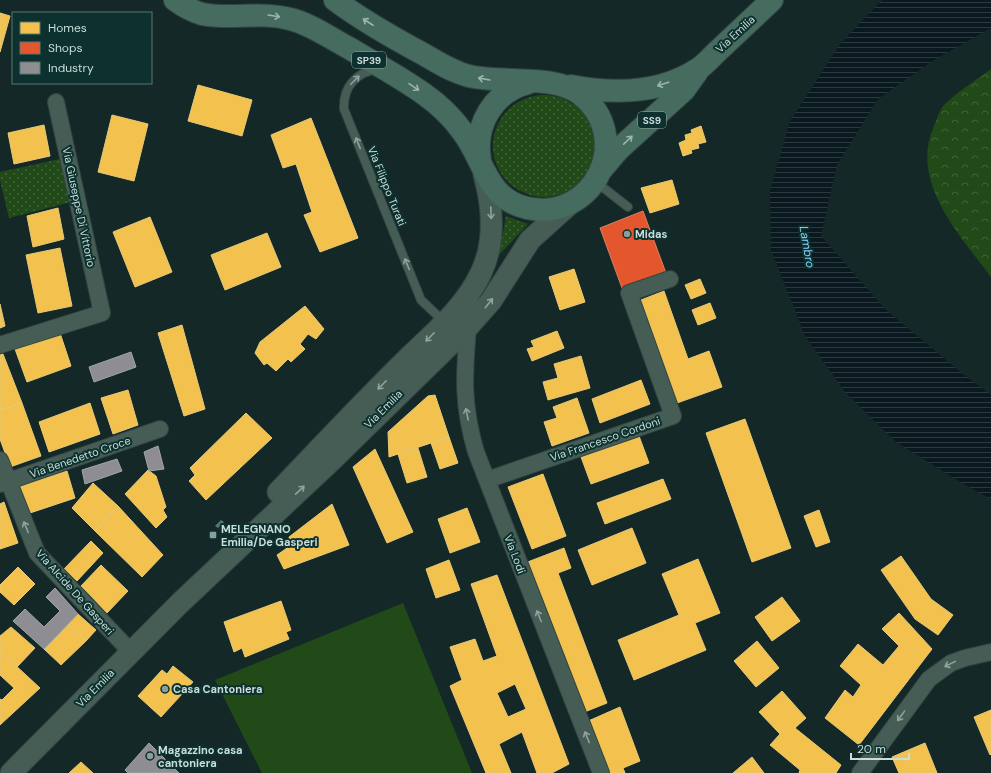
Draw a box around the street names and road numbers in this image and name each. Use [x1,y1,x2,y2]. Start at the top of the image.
street label: Via Emilia [712,12,758,56]
road number: SP39 [352,52,386,68]
road number: SS9 [638,112,666,128]
street label: Via Filippo Turati [365,144,409,228]
street label: Via Giuseppe Di Vittorio [59,146,99,268]
street label: Via Emilia [361,387,405,431]
street label: Via Francesco Cordoni [548,414,662,464]
street label: Via Benedetto Croce [28,433,132,481]
street label: Via Lodi [501,533,529,575]
street label: Via Alcide De Gasperi [33,546,117,638]
street label: Via Emilia [73,666,117,710]

